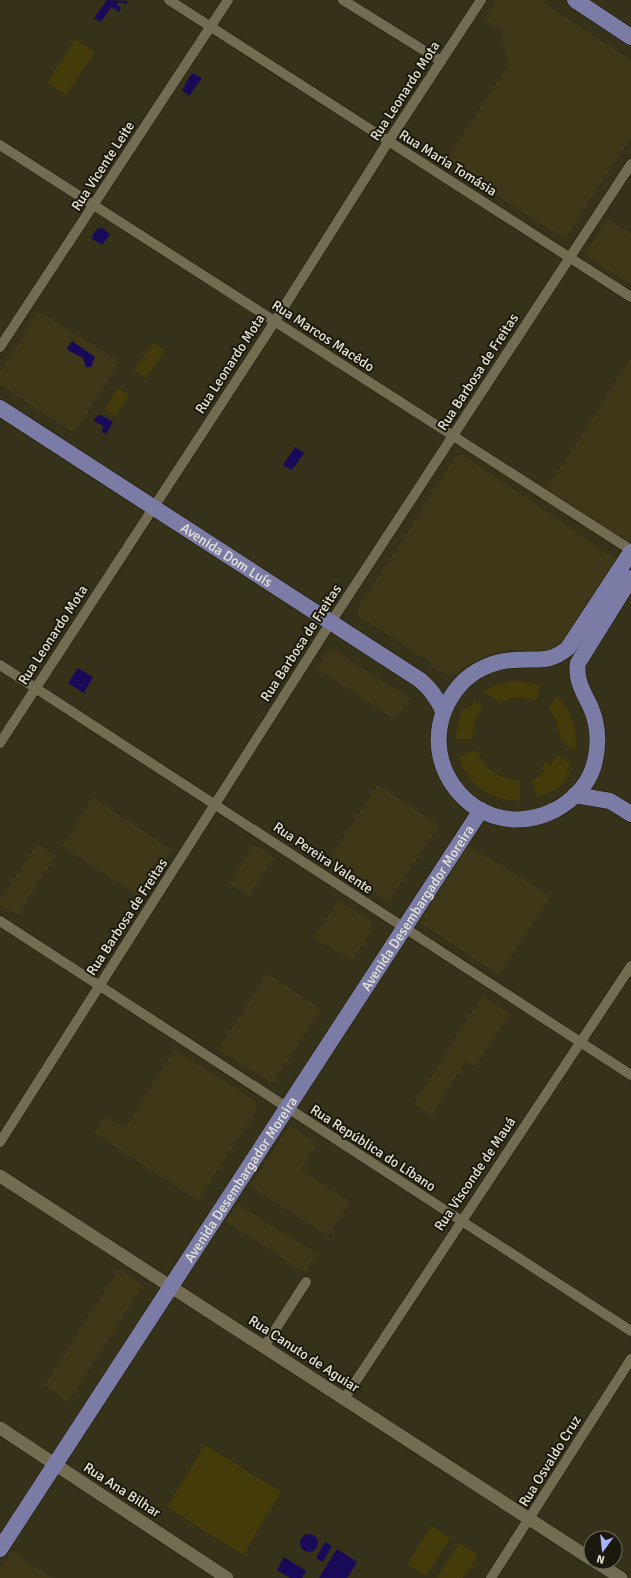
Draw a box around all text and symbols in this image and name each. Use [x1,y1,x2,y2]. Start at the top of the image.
street label: Rua Leonardo Mota [367,38,443,144]
street label: Rua Vicente Leite [68,118,138,214]
street label: Rua Maria Tomásia [396,126,500,200]
street label: Rua Marcos Macêdo [269,297,377,375]
street label: Rua Barbosa de Freitas [434,310,522,434]
street label: Rua Leonardo Mota [192,311,268,417]
street label: Avenida Dom Luís [178,519,276,591]
street label: Rua Barbosa de Freitas [257,581,345,705]
street label: Rua Leonardo Mota [15,582,91,688]
street label: Rua Pereira Valente [270,818,376,898]
street label: Avenida Desembargador Moreira [357,822,477,994]
street label: Rua Barbosa de Freitas [83,855,171,979]
street label: Avenida Desembargador Moreira [180,1093,301,1266]
street label: Rua República do Líbano [307,1101,439,1195]
street label: Rua Visconde de Mauá [431,1114,519,1234]
street label: Rua Canuto de Aguiar [245,1312,363,1397]
street label: Rua Osvaldo Cruz [515,1412,585,1510]
street label: Rua Ana Bilhar [80,1459,164,1522]
north arrow [583,1530,623,1570]
text: N [595,1552,606,1566]

